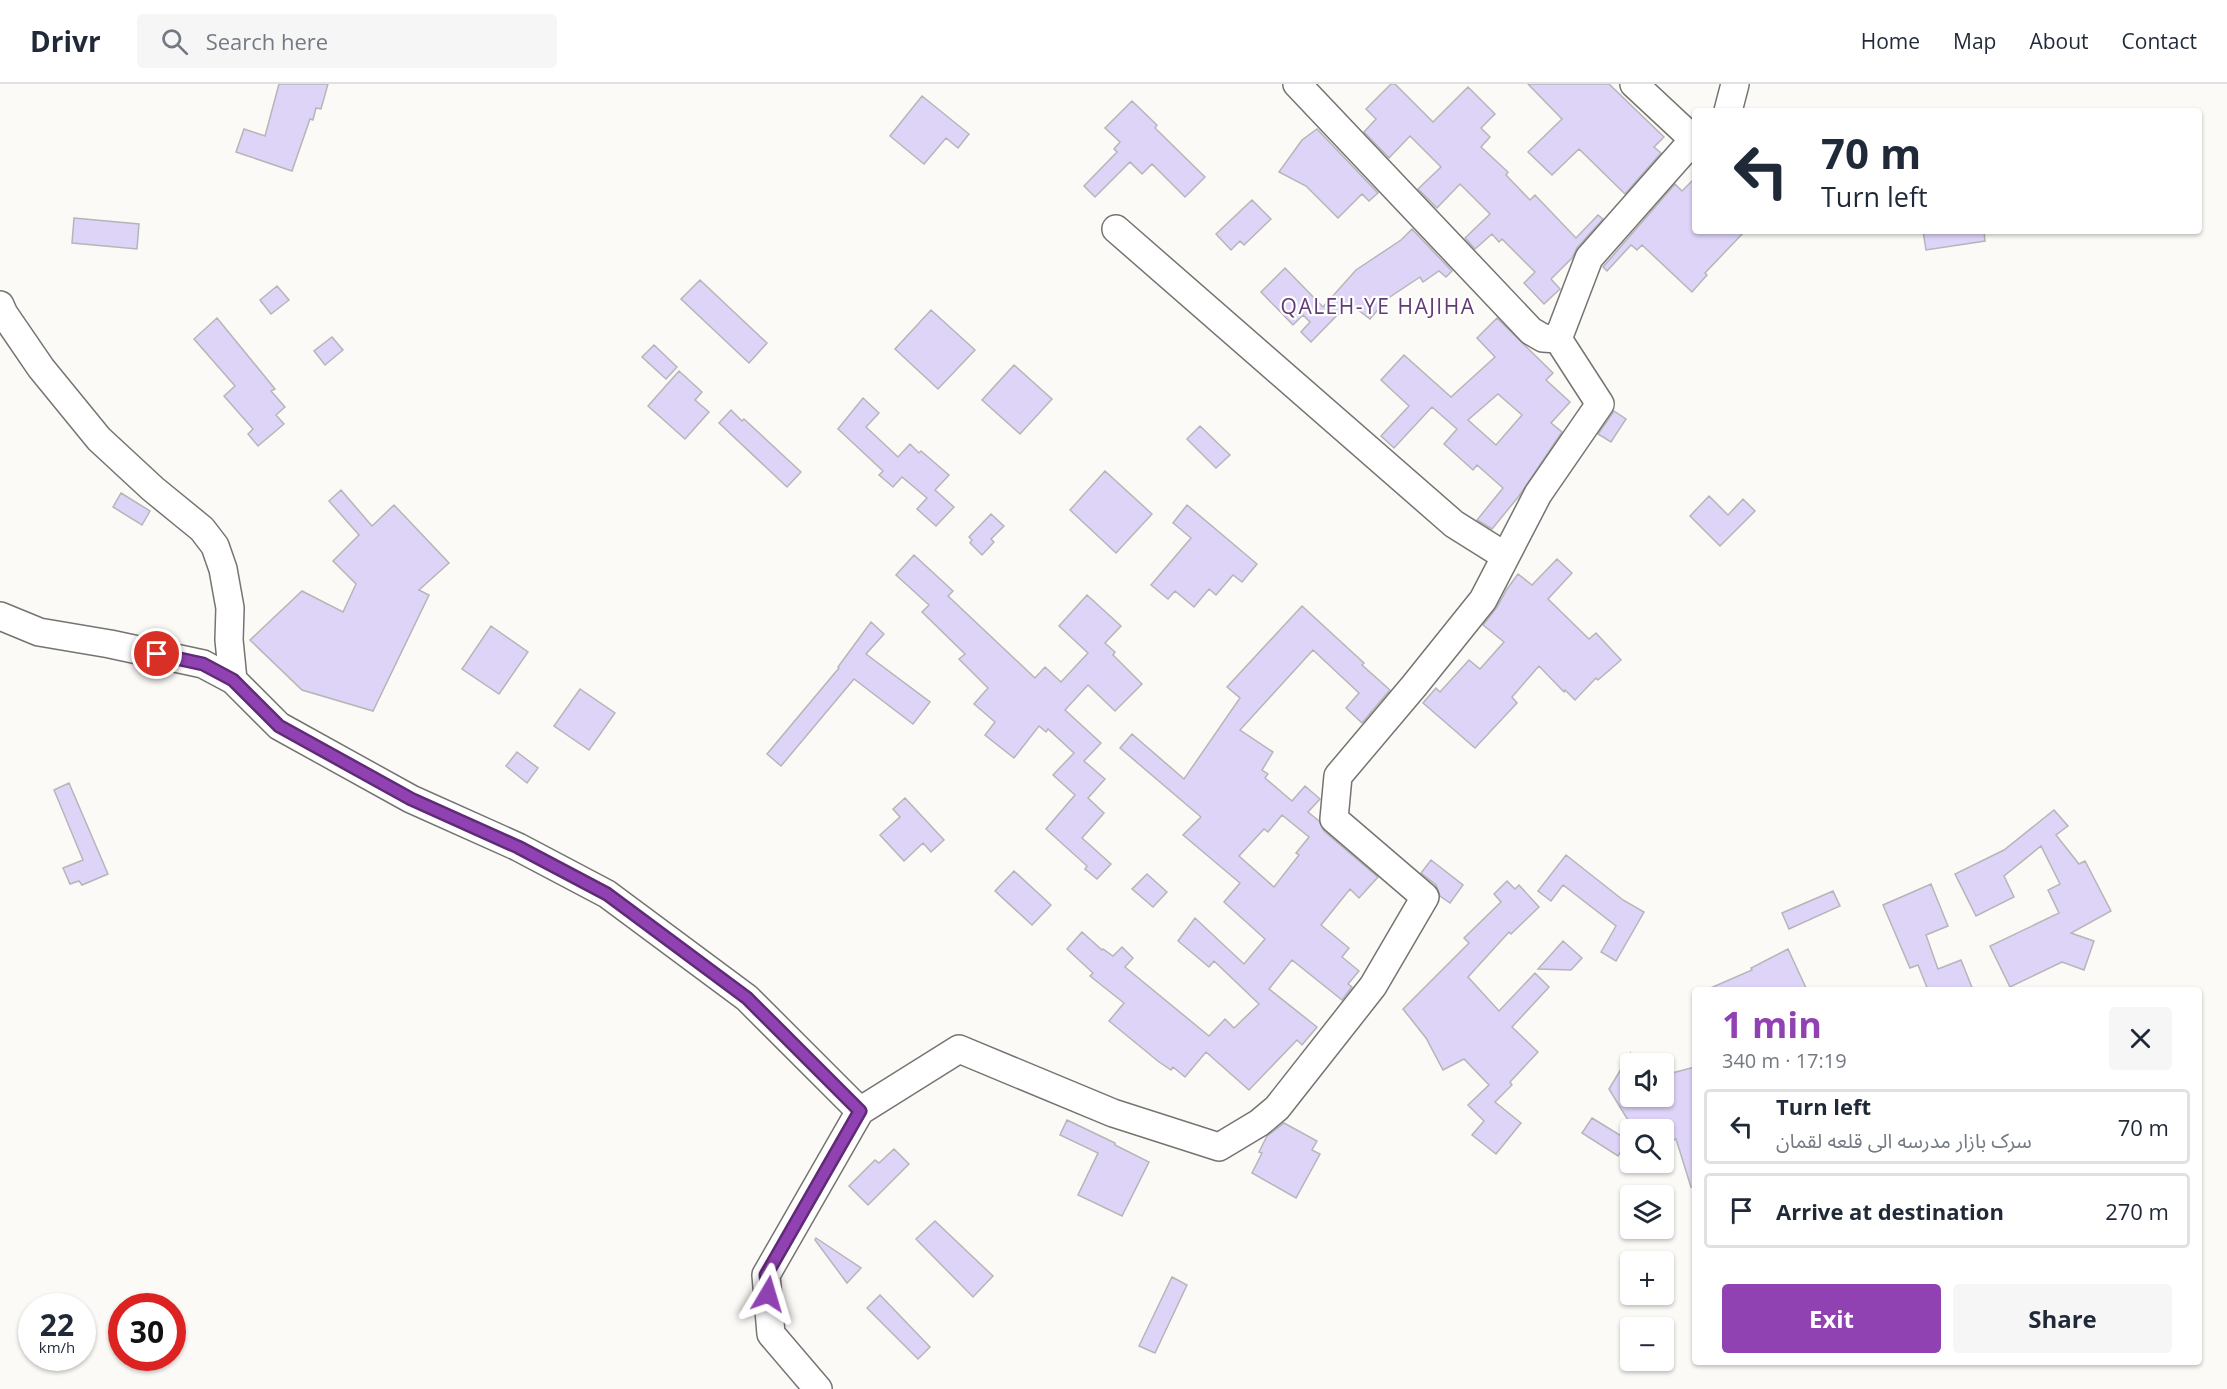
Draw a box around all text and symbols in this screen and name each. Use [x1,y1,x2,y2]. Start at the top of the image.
search box [137,14,557,68]
text: Drivr [30,22,101,60]
icon: search [158,25,191,58]
text: Search here [206,26,328,56]
text: Home [1861,27,1920,55]
text: Map [1953,27,1996,55]
text: About [2029,27,2089,55]
text: Contact [2122,27,2197,55]
text: 70 m [1821,124,1921,181]
icon: left [1722,132,1800,210]
text: Turn left [1821,178,1928,215]
district label: QALEH-YE HAJIHA [1281,292,1475,320]
pin [131,628,182,679]
icon: arrive [140,637,173,670]
text: 1 min [1722,1000,1822,1049]
button: close [2109,1007,2172,1070]
text: 340 m · 17:19 [1722,1047,1847,1074]
map controls [1620,1053,1674,1371]
button: sound [1620,1053,1674,1107]
text: Turn left [1776,1091,1871,1121]
icon: left [1725,1110,1758,1143]
text: 70 m [2118,1112,2169,1142]
button: search [1620,1119,1674,1173]
text: سرک بازار مدرسه الی قلعه لقمان [1776,1127,2032,1154]
button: layers [1620,1185,1674,1239]
icon: arrive [1725,1194,1758,1227]
text: Arrive at destination [1776,1196,2004,1226]
text: 270 m [2105,1196,2169,1226]
button: + [1620,1251,1674,1305]
position arrow [736,1262,800,1326]
button: Exit [1722,1284,1941,1353]
button: Share [1953,1284,2172,1353]
speed limit sign: 30 [108,1293,186,1371]
text: 22 [40,1304,74,1345]
button: − [1620,1317,1674,1371]
text: km/h [39,1337,75,1357]

